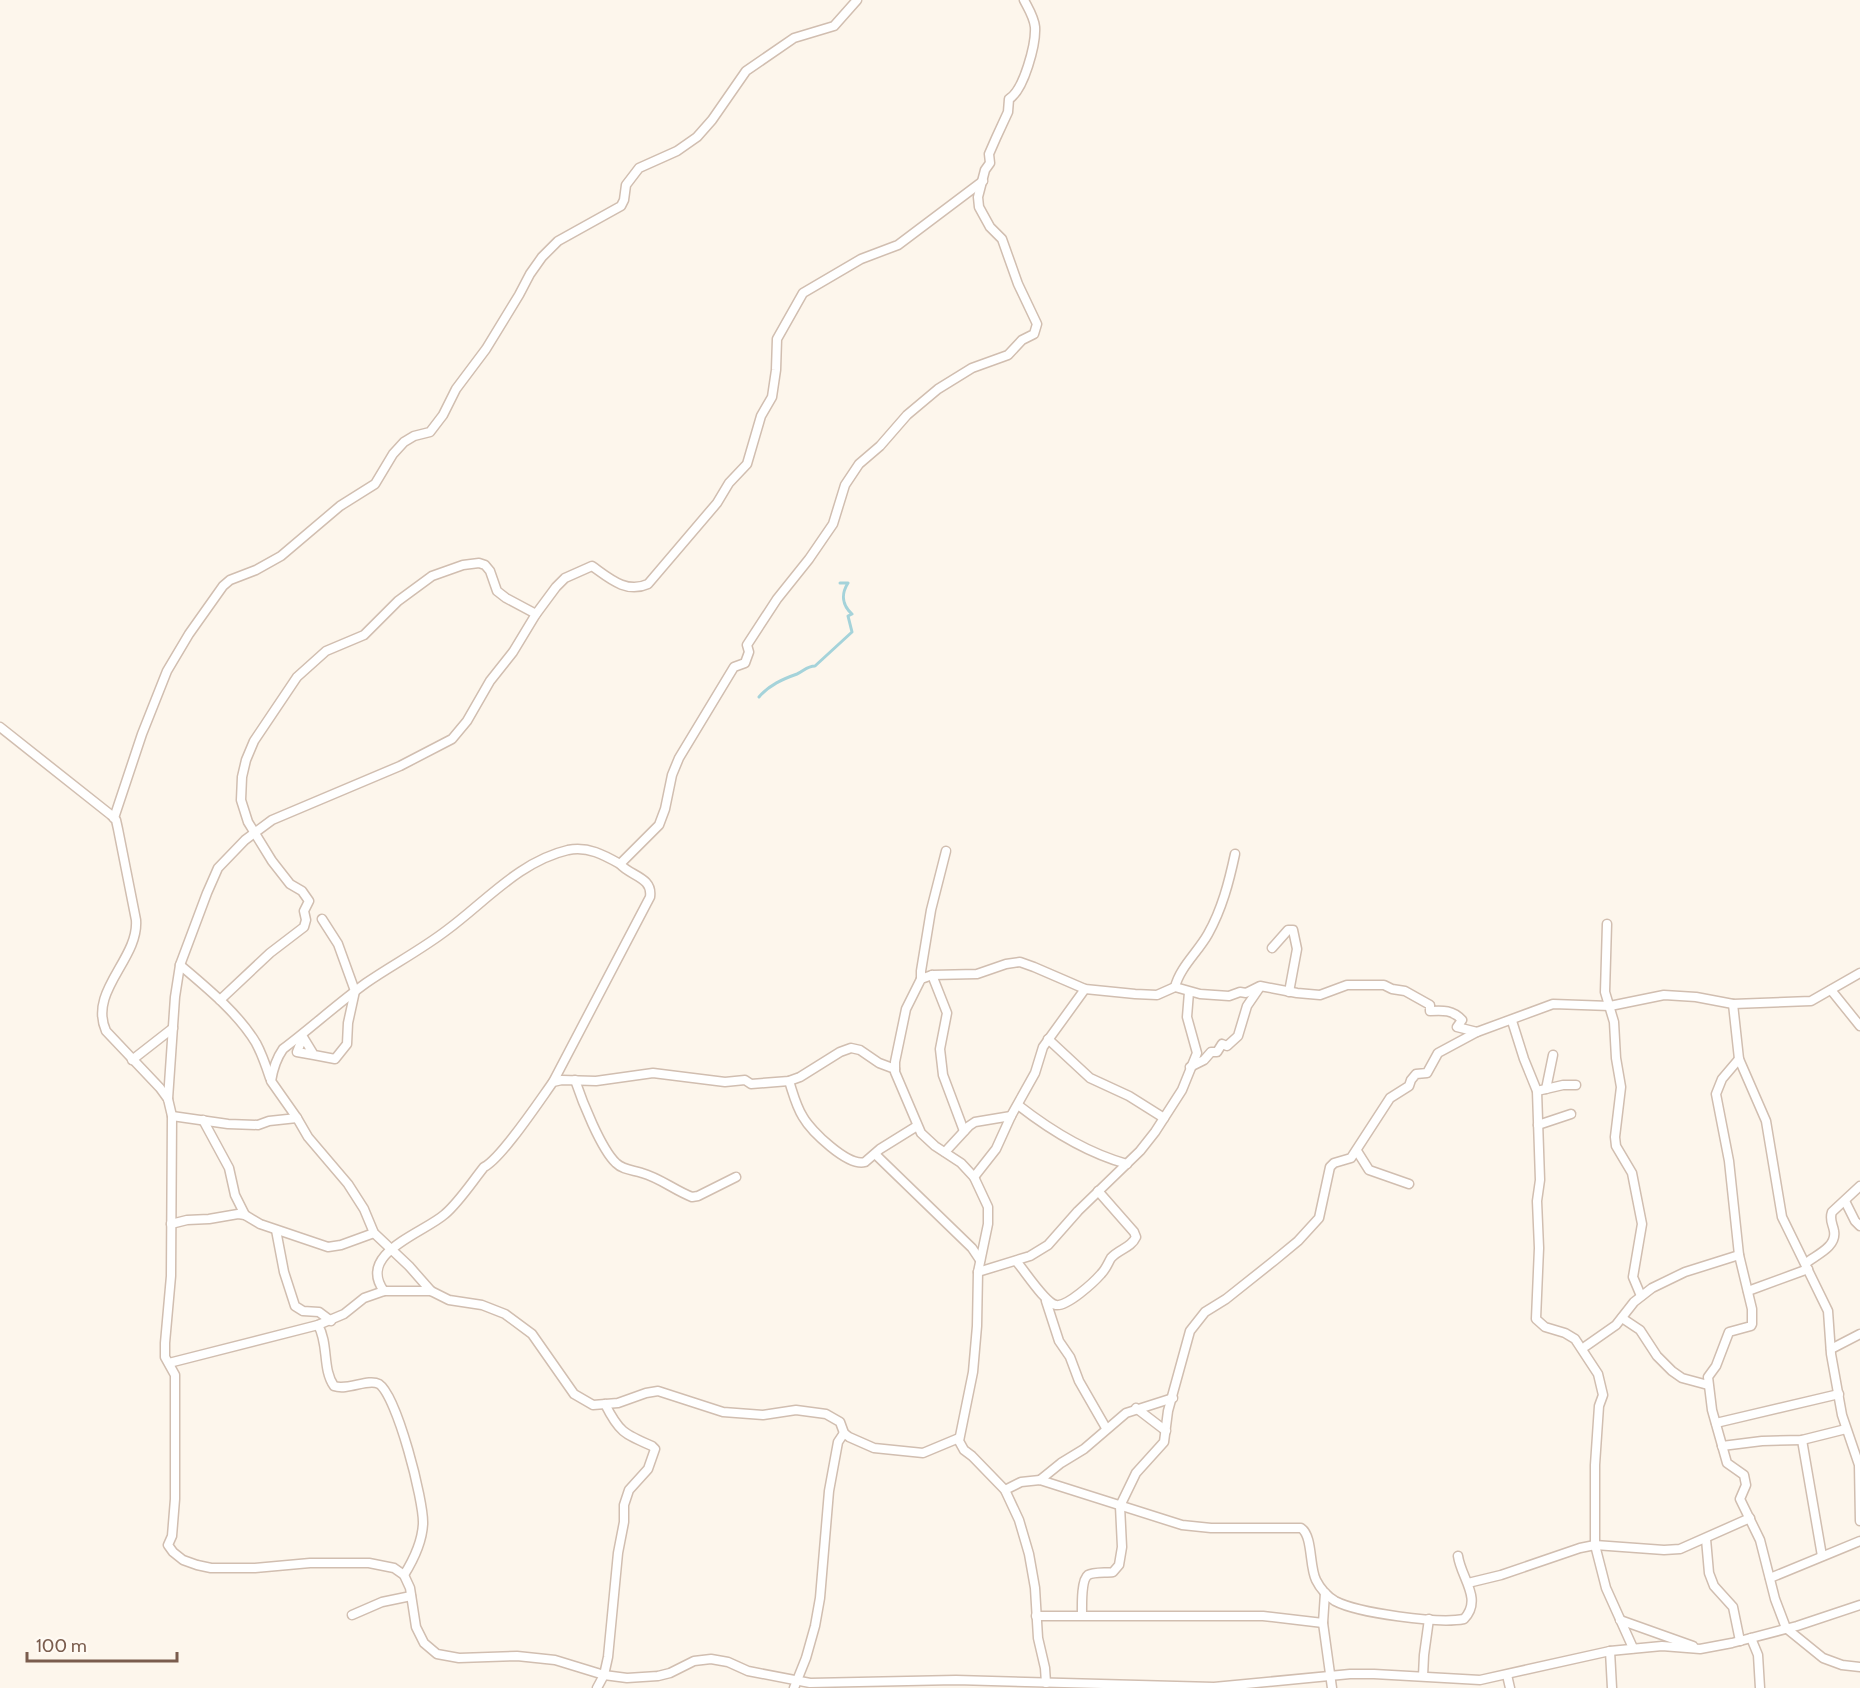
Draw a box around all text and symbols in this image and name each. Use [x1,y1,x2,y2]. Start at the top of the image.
scale bar [27,1625,177,1663]
text: 100 m [36,1635,87,1657]

